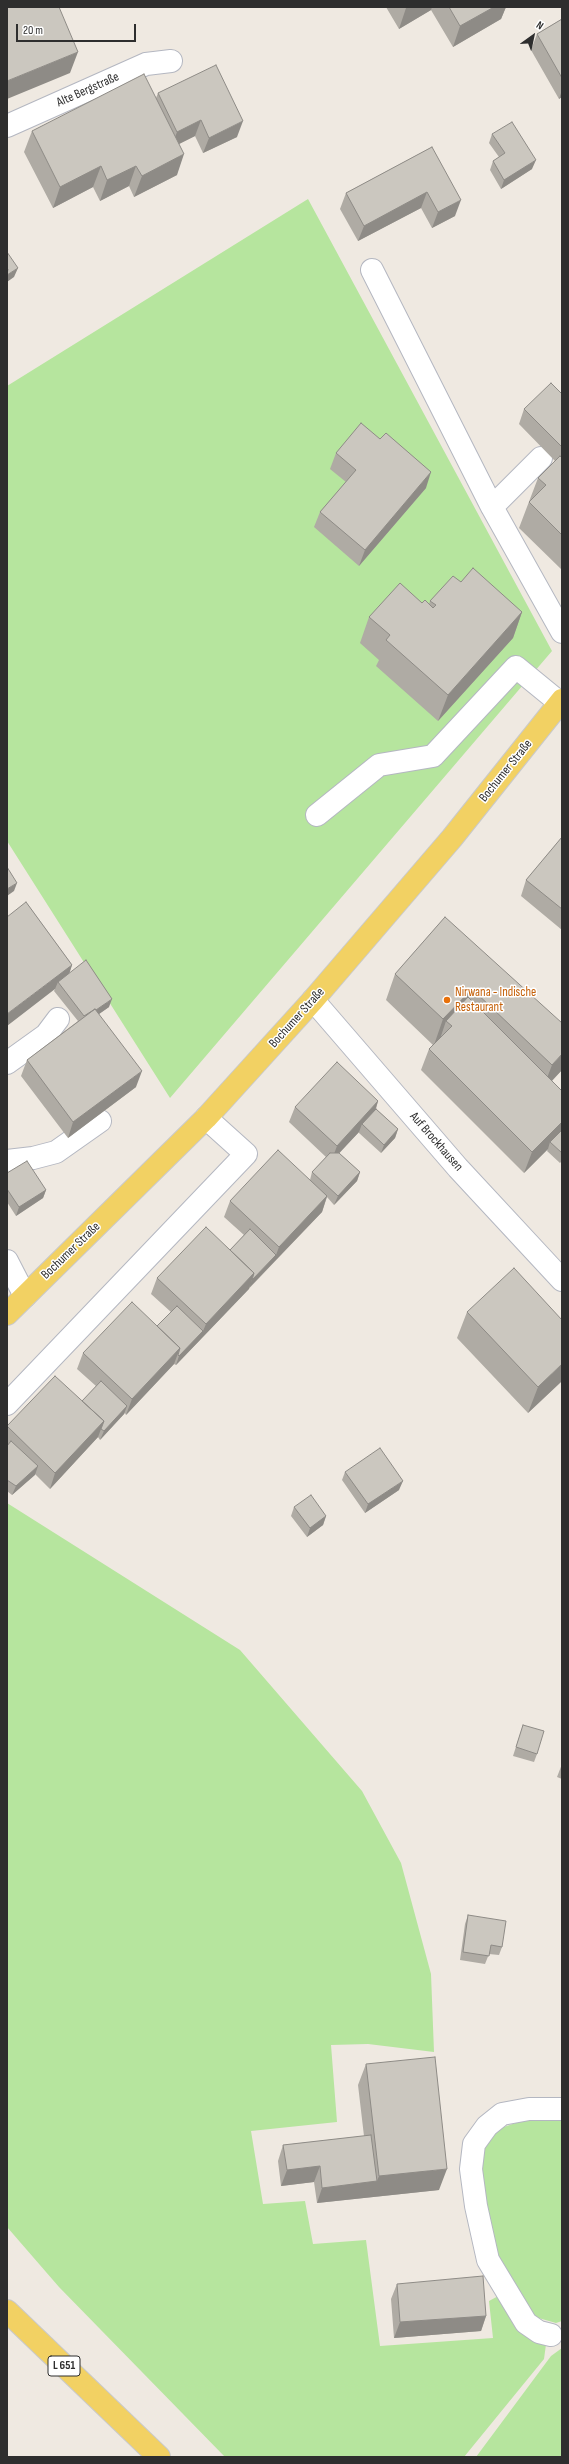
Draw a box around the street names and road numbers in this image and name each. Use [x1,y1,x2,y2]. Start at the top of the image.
street label: Alte Bergstraße [54,69,122,111]
street label: Bochumer Straße [476,737,536,805]
street label: Bochumer Straße [266,985,328,1051]
street label: Auf Brockhausen [406,1109,466,1175]
street label: Bochumer Straße [38,1219,104,1283]
road number: L 651 [48,2356,80,2376]

